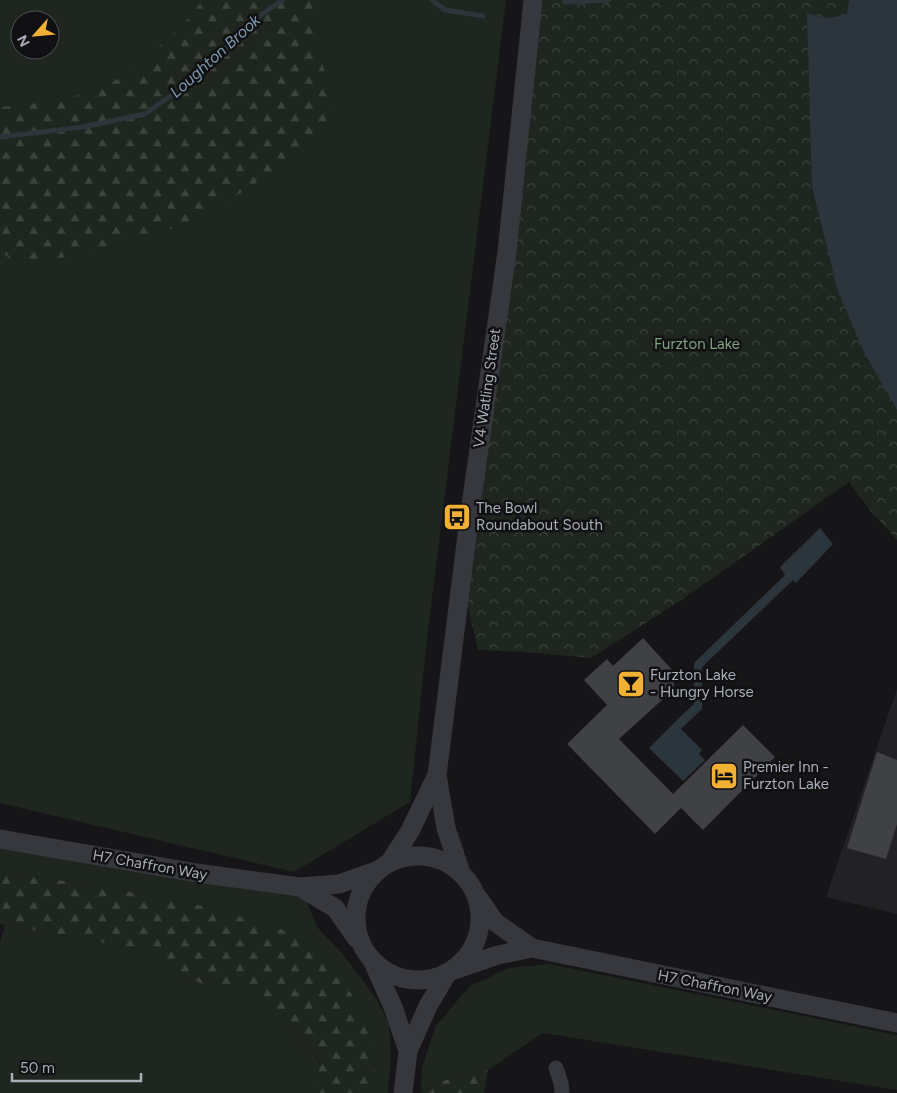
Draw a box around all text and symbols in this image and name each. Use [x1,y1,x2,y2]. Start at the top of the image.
north arrow [10,10,60,60]
water label: Loughton Brook [166,10,265,101]
text: N [14,32,34,49]
street label: V4 Watling Street [470,327,504,449]
park label: Furzton Lake [654,335,740,353]
place label: The Bowl Roundabout South [476,499,603,534]
bus stop icon: The Bowl Roundabout South [442,502,472,532]
place label: Furzton Lake - Hungry Horse [650,666,754,701]
bar icon: Furzton Lake - Hungry Horse [616,669,646,699]
place label: Premier Inn - Furzton Lake [743,758,829,793]
hotel icon: Premier Inn - Furzton Lake [709,761,739,791]
street label: H7 Chaffron Way [91,846,209,884]
street label: H7 Chaffron Way [656,966,774,1006]
scale bar [12,1050,141,1082]
text: 50 m [20,1059,55,1077]

